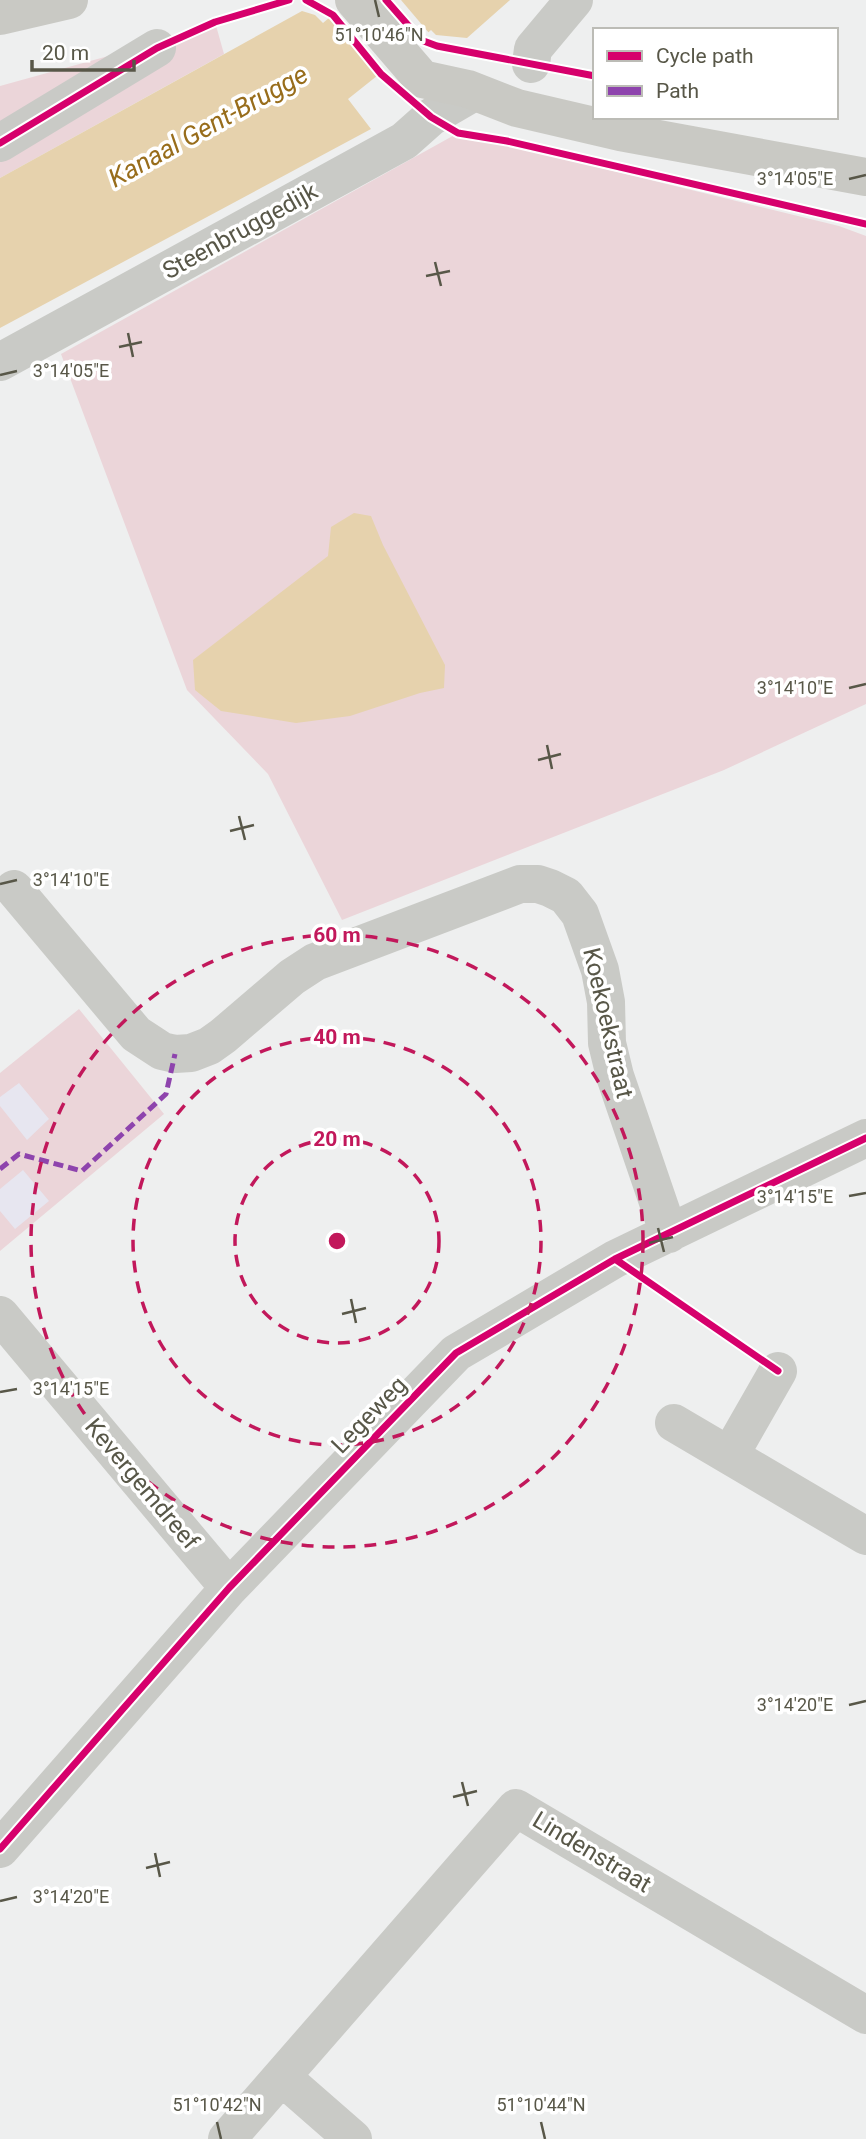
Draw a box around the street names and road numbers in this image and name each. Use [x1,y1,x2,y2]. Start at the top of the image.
street label: Steenbruggedijk [158,177,323,285]
street label: Koekoekstraat [577,945,639,1101]
street label: Legeweg [326,1371,412,1459]
street label: Kevergemdreef [79,1413,205,1556]
street label: Lindenstraat [528,1806,657,1898]

